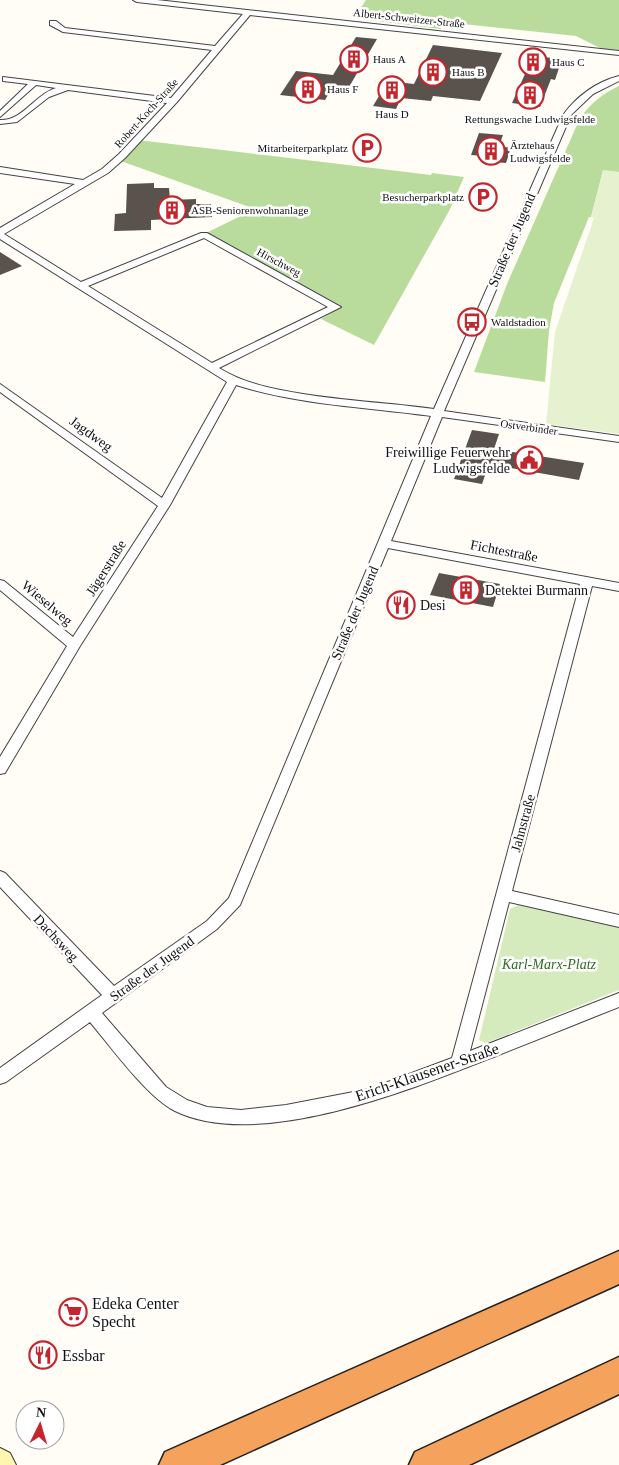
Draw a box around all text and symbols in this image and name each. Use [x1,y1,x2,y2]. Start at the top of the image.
street label: Albert-Schweitzer-Straße [353,6,466,30]
building icon: Haus A [339,44,369,74]
building icon: Haus C [518,47,548,77]
place label: Haus A [373,53,406,65]
place label: Haus C [552,56,585,68]
building icon: Haus B [418,57,448,87]
place label: Haus B [452,66,485,78]
building icon: Haus F [293,74,323,104]
building icon: Haus D [377,75,407,105]
street label: Robert-Koch-Straße [112,76,180,150]
building icon: Rettungswache Ludwigsfelde [515,80,545,110]
place label: Haus F [327,83,358,95]
place label: Haus D [375,108,409,120]
place label: Rettungswache Ludwigsfelde [465,113,595,125]
parking icon: Mitarbeiterparkplatz [352,133,382,163]
building icon: Ärztehaus Ludwigsfelde [476,136,506,166]
place label: Ärztehaus Ludwigsfelde [510,139,571,164]
place label: Mitarbeiterparkplatz [258,142,348,154]
parking icon: Besucherparkplatz [468,182,498,212]
place label: Besucherparkplatz [382,191,464,203]
street label: Straße der Jugend [485,191,539,289]
building icon: ASB-Seniorenwohnanlage [157,195,187,225]
place label: ASB-Seniorenwohnanlage [191,204,308,216]
street label: Hirschweg [255,246,303,279]
bus stop icon: Waldstadion [457,307,487,337]
place label: Waldstadion [491,316,546,328]
street label: Jagdweg [67,414,115,454]
street label: Ostverbinder [500,417,559,437]
place label: Freiwillige Feuerwehr Ludwigsfelde [385,445,510,476]
public building icon: Freiwillige Feuerwehr Ludwigsfelde [514,445,544,475]
street label: Jägerstraße [83,537,129,599]
street label: Fichtestraße [469,537,539,565]
street label: Straße der Jugend [328,564,382,662]
building icon: Detektei Burmann [451,575,481,605]
street label: Wieselweg [19,577,75,629]
place label: Detektei Burmann [485,583,588,598]
restaurant icon: Desi [386,590,416,620]
place label: Desi [420,598,446,613]
street label: Jahnstraße [508,793,538,853]
street label: Dachsweg [31,912,81,964]
street label: Straße der Jugend [107,933,197,1005]
park label: Karl-Marx-Platz [501,957,597,972]
street label: Erich-Klausener-Straße [353,1039,501,1105]
place label: Edeka Center Specht [92,1295,179,1331]
supermarket icon: Edeka Center Specht [58,1297,88,1327]
restaurant icon: Essbar [28,1340,58,1370]
place label: Essbar [62,1347,105,1364]
north arrow [15,1400,65,1450]
text: N [35,1405,47,1420]

